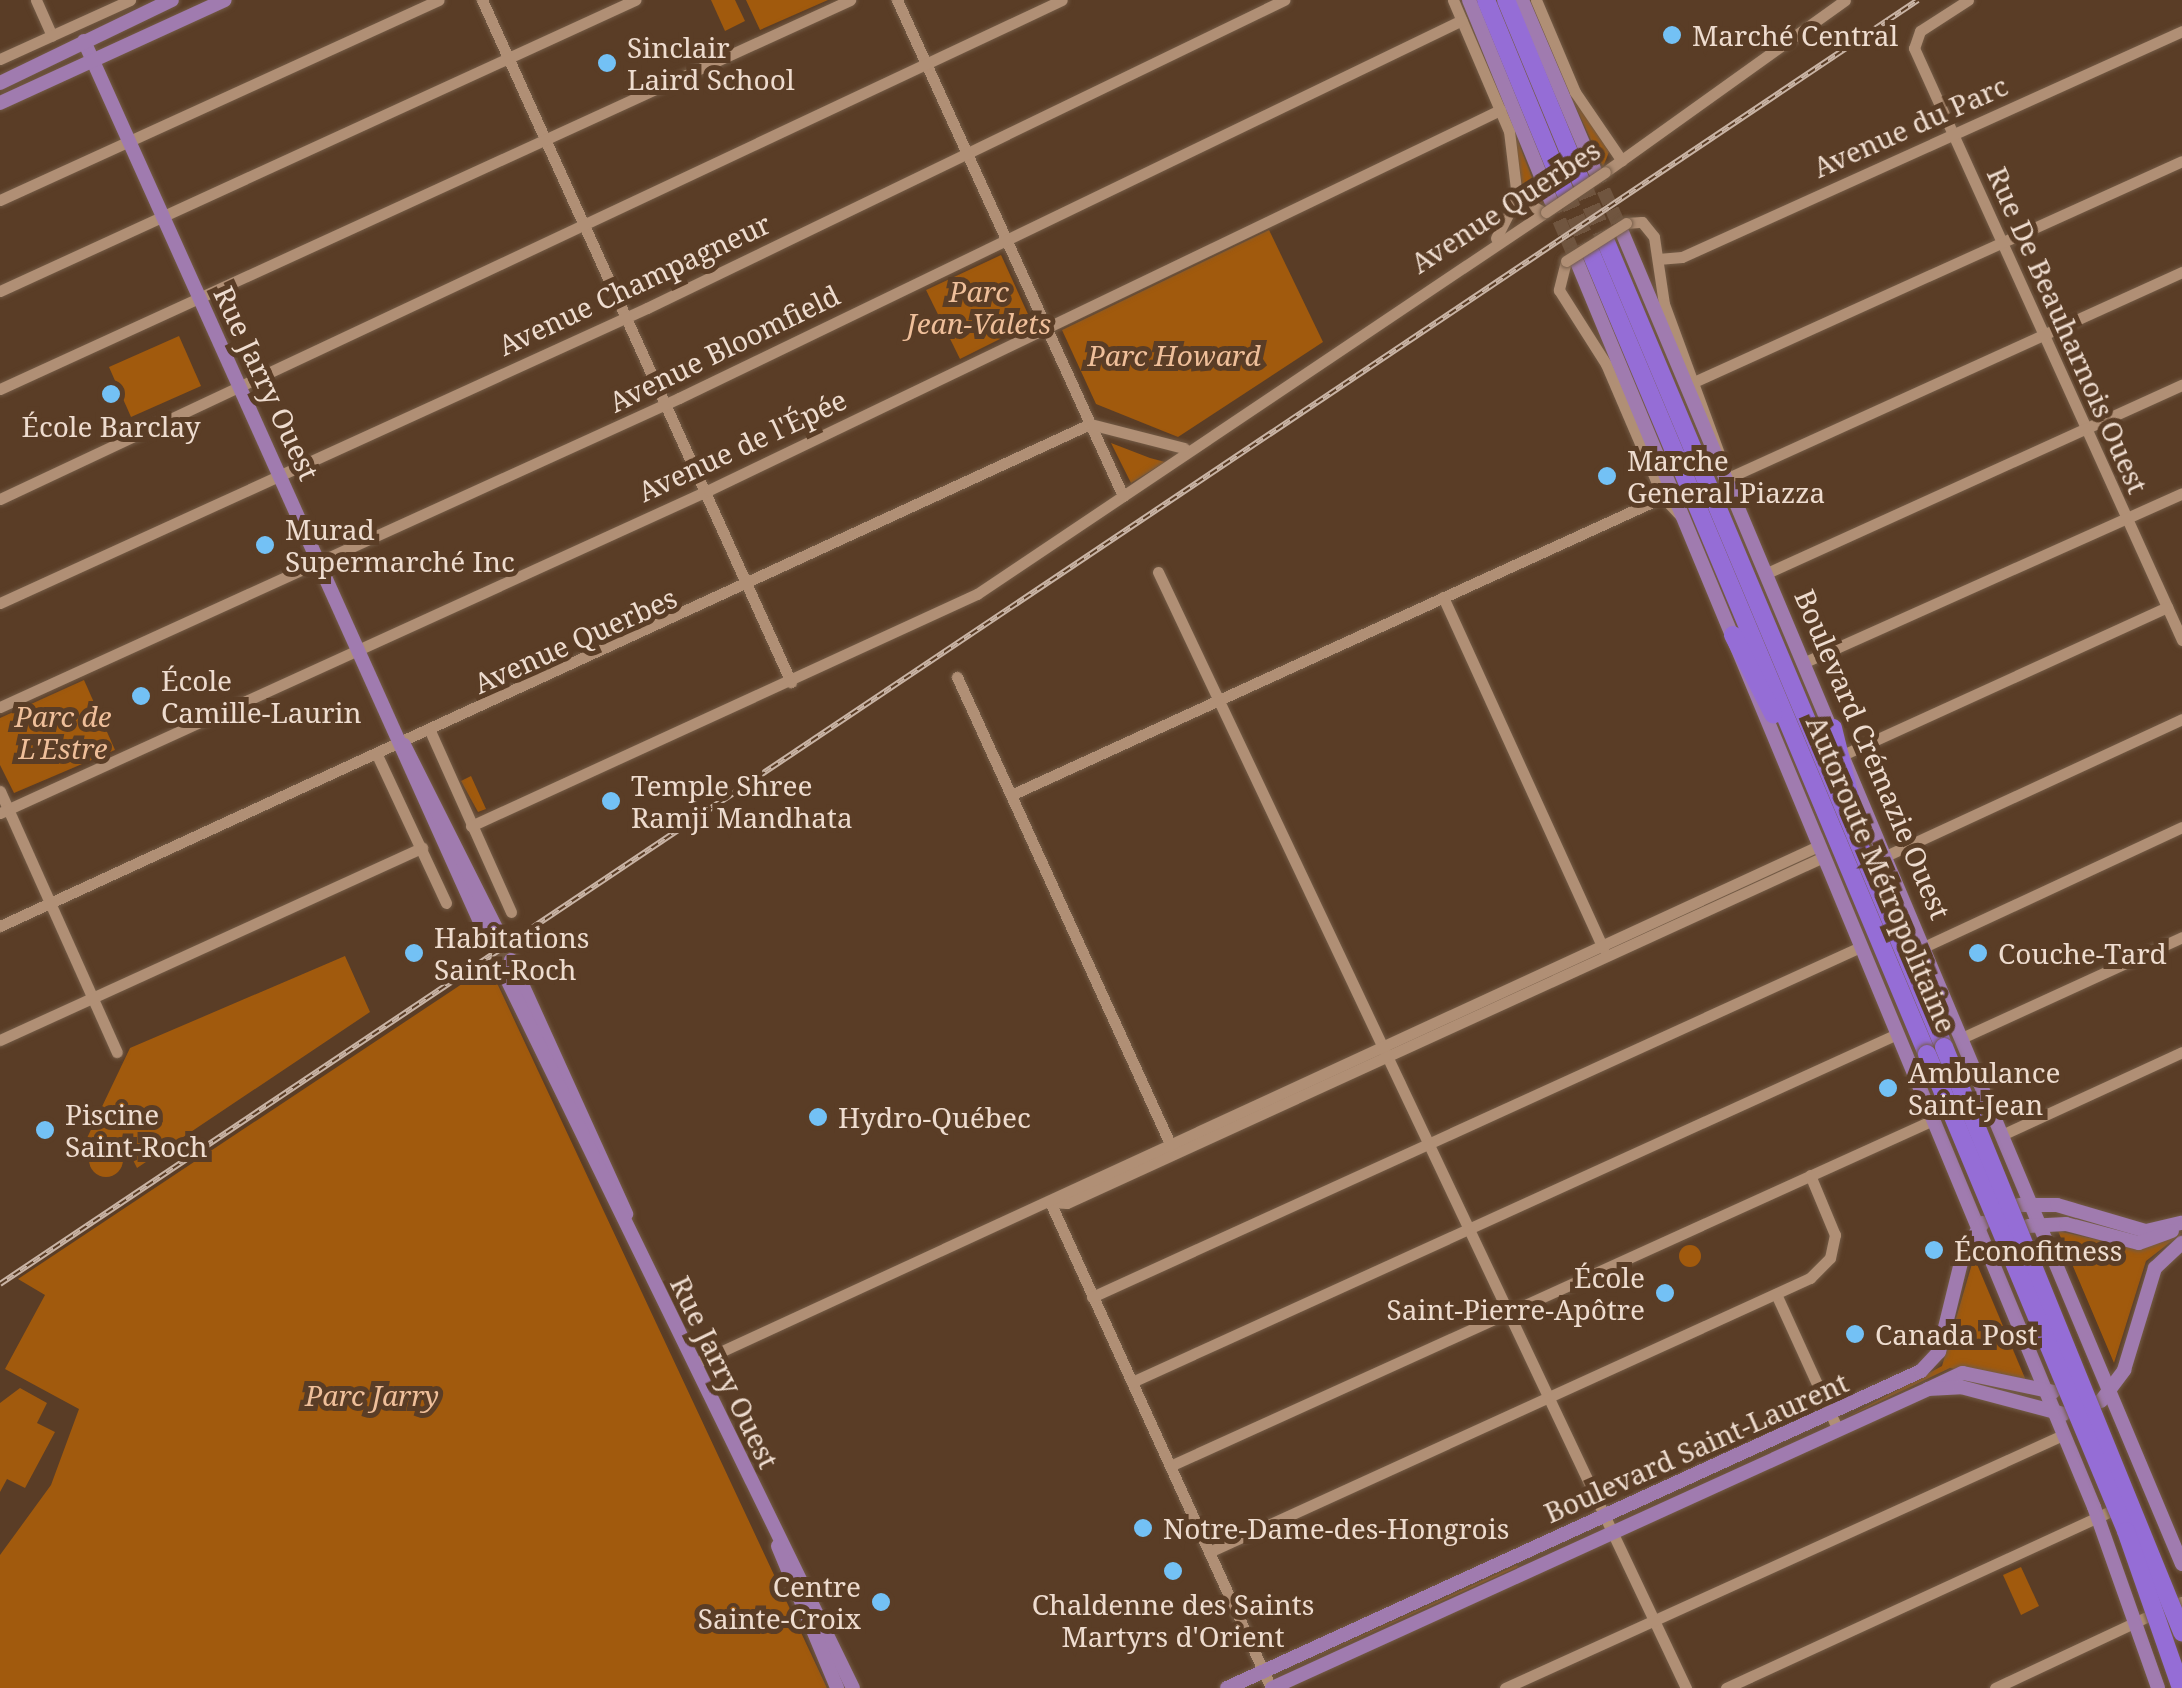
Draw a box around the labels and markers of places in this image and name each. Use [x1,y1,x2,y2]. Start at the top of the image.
place label: Marché Central [1692,18,1898,52]
marker: Marché Central [1661,24,1683,46]
place label: Sinclair Laird School [627,30,795,96]
marker: Sinclair Laird School [596,52,618,74]
marker: École Barclay [100,383,122,405]
place label: École Barclay [21,409,201,443]
place label: Marche General Piazza [1627,443,1825,509]
marker: Marche General Piazza [1596,465,1618,487]
place label: Murad Supermarché Inc [285,512,515,578]
marker: Murad Supermarché Inc [254,534,276,556]
place label: École Camille-Laurin [161,663,362,729]
marker: École Camille-Laurin [130,685,152,707]
place label: Temple Shree Ramji Mandhata [631,768,853,834]
marker: Temple Shree Ramji Mandhata [600,790,622,812]
place label: Habitations Saint-Roch [434,920,589,986]
place label: Couche-Tard [1998,936,2167,970]
marker: Habitations Saint-Roch [403,942,425,964]
marker: Couche-Tard [1967,942,1989,964]
place label: Ambulance Saint-Jean [1908,1055,2060,1121]
marker: Ambulance Saint-Jean [1877,1077,1899,1099]
place label: Piscine Saint-Roch [65,1097,208,1163]
place label: Hydro-Québec [838,1100,1031,1134]
marker: Hydro-Québec [807,1106,829,1128]
marker: Piscine Saint-Roch [34,1119,56,1141]
place label: Éconofitness [1954,1233,2122,1267]
marker: Éconofitness [1923,1239,1945,1261]
place label: École Saint-Pierre-Apôtre [1386,1260,1645,1326]
marker: École Saint-Pierre-Apôtre [1654,1282,1676,1304]
place label: Canada Post [1875,1317,2038,1351]
marker: Canada Post [1844,1323,1866,1345]
place label: Notre-Dame-des-Hongrois [1163,1511,1509,1545]
marker: Notre-Dame-des-Hongrois [1132,1517,1154,1539]
marker: Chaldenne des Saints Martyrs d'Orient [1162,1560,1184,1582]
place label: Centre Sainte-Croix [698,1569,861,1635]
place label: Chaldenne des Saints Martyrs d'Orient [1032,1587,1314,1653]
marker: Centre Sainte-Croix [870,1591,892,1613]

